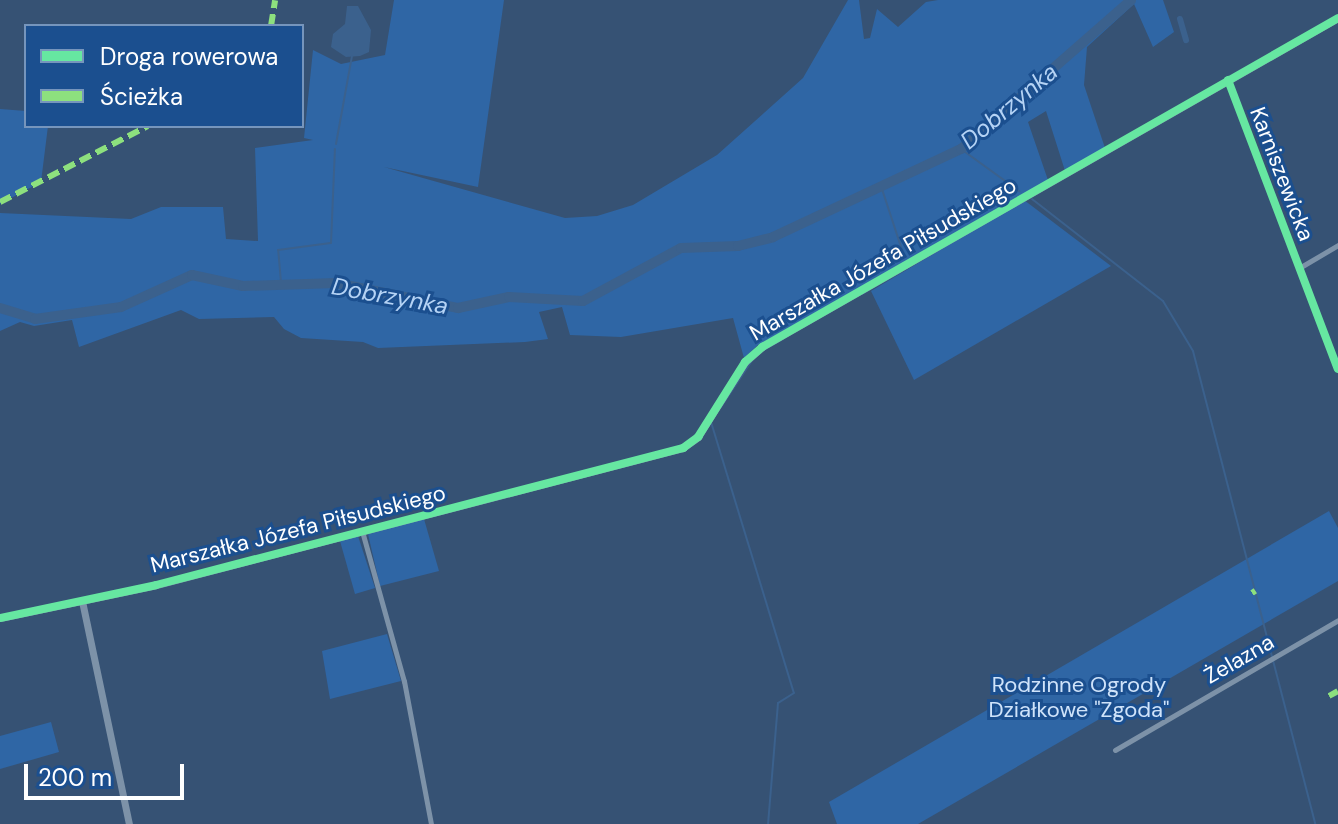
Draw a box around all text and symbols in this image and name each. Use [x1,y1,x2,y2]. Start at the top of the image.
legend [24,24,304,128]
text: Droga rowerowa [100,41,278,72]
water label: Dobrzynka [955,57,1063,155]
text: Ścieżka [100,81,183,112]
street label: Karniszewicka [1244,103,1320,245]
street label: Marszałka Józefa Piłsudskiego [745,172,1021,346]
water label: Dobrzynka [329,272,451,320]
street label: Marszałka Józefa Piłsudskiego [148,480,448,578]
street label: Żelazna [1200,629,1278,689]
park label: Rodzinne Ogrody Działkowe "Zgoda" [989,671,1169,722]
scale bar [28,748,188,798]
text: 200 m [38,762,112,793]

